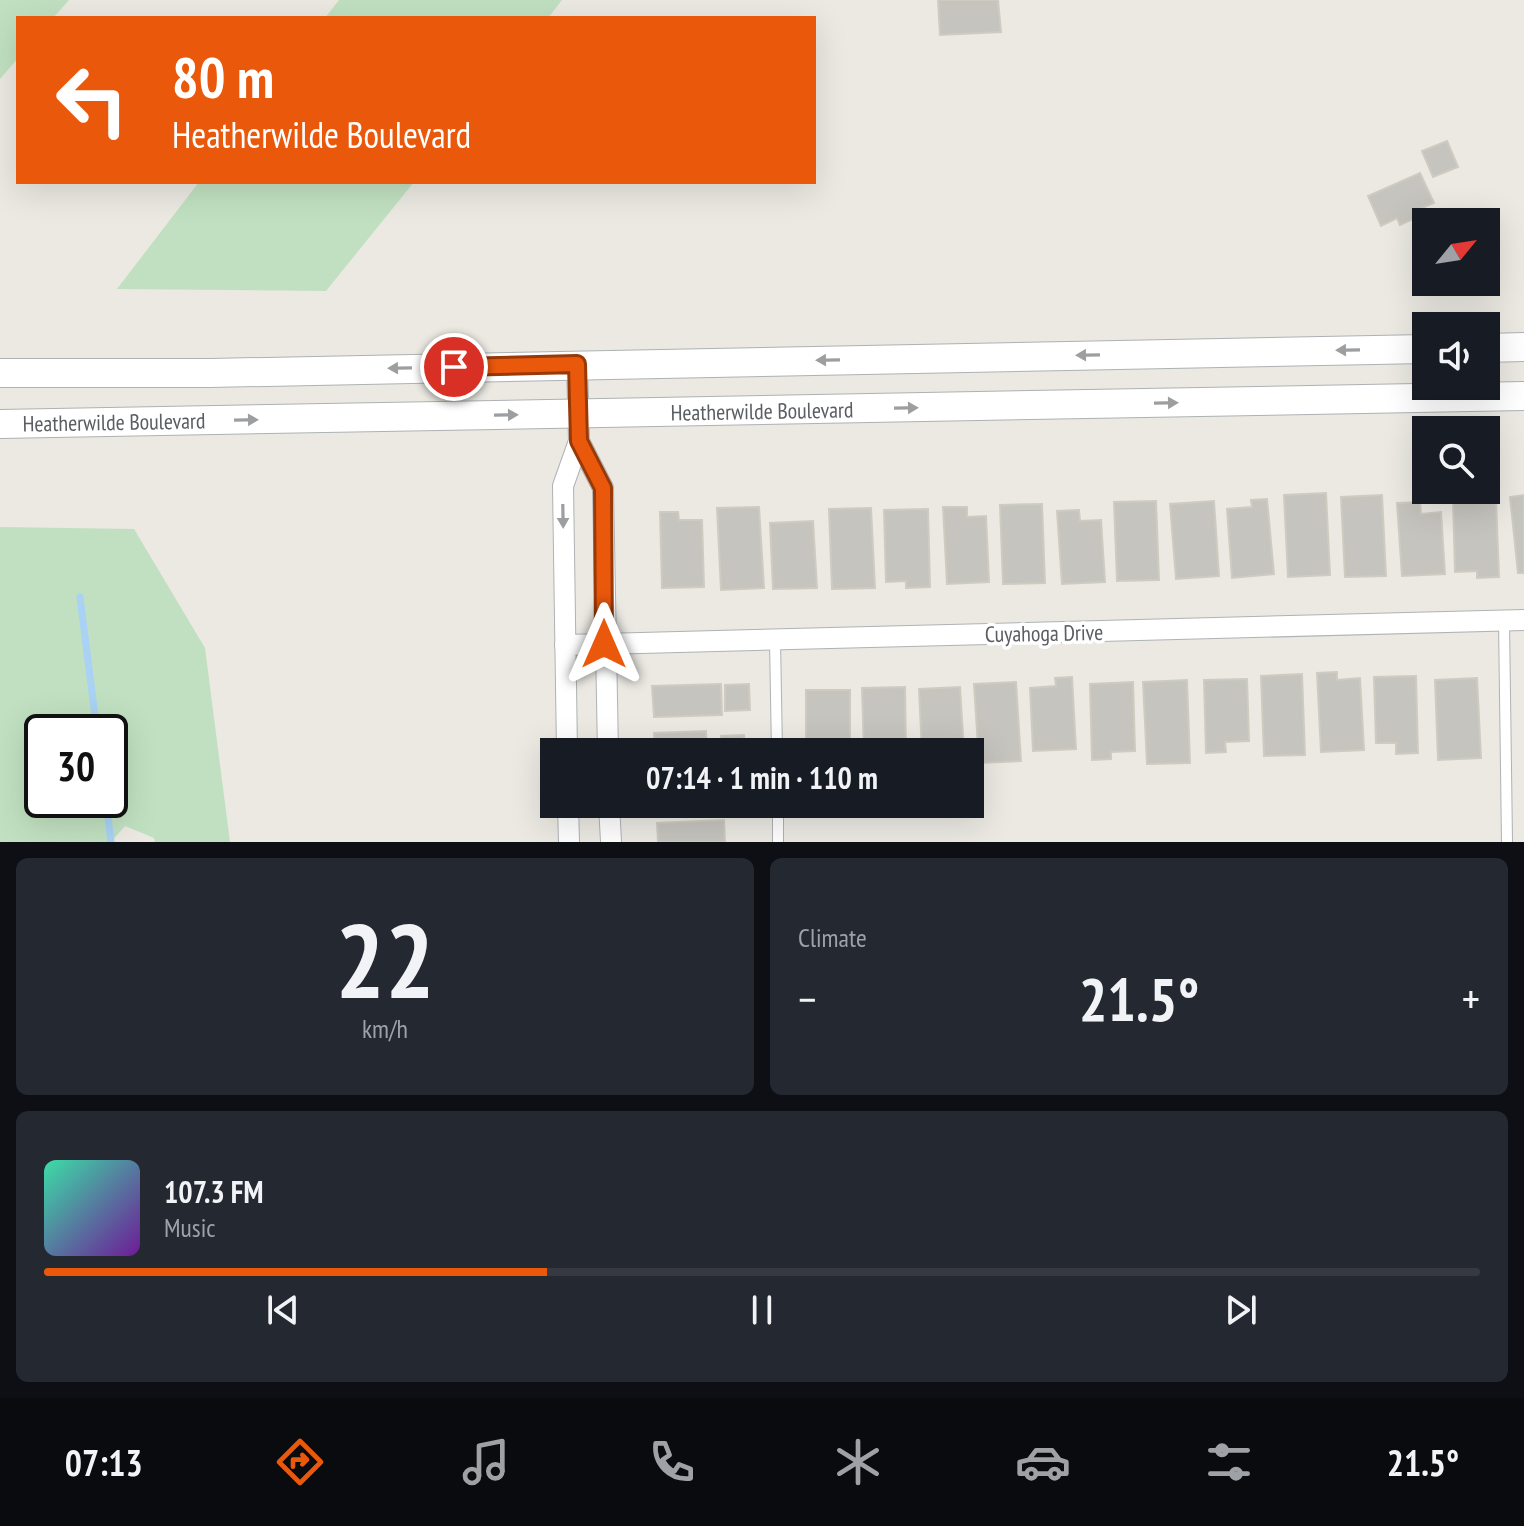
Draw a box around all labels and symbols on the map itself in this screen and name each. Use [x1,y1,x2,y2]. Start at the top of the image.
north arrow [1412,208,1500,296]
pin [420,333,488,401]
one-way arrow [1335,344,1360,356]
one-way arrow [1075,349,1100,361]
one-way arrow [815,353,840,366]
one-way arrow [387,362,412,375]
street label: Heatherwilde Boulevard [670,395,854,427]
one-way arrow [1154,397,1179,409]
one-way arrow [894,402,919,414]
street label: Heatherwilde Boulevard [22,406,206,438]
one-way arrow [494,409,519,422]
one-way arrow [234,414,259,426]
one-way arrow [557,504,569,529]
position arrow [562,602,646,686]
street label: Cuyahoga Drive [984,618,1104,648]
speed limit sign: 30 [24,714,128,818]

